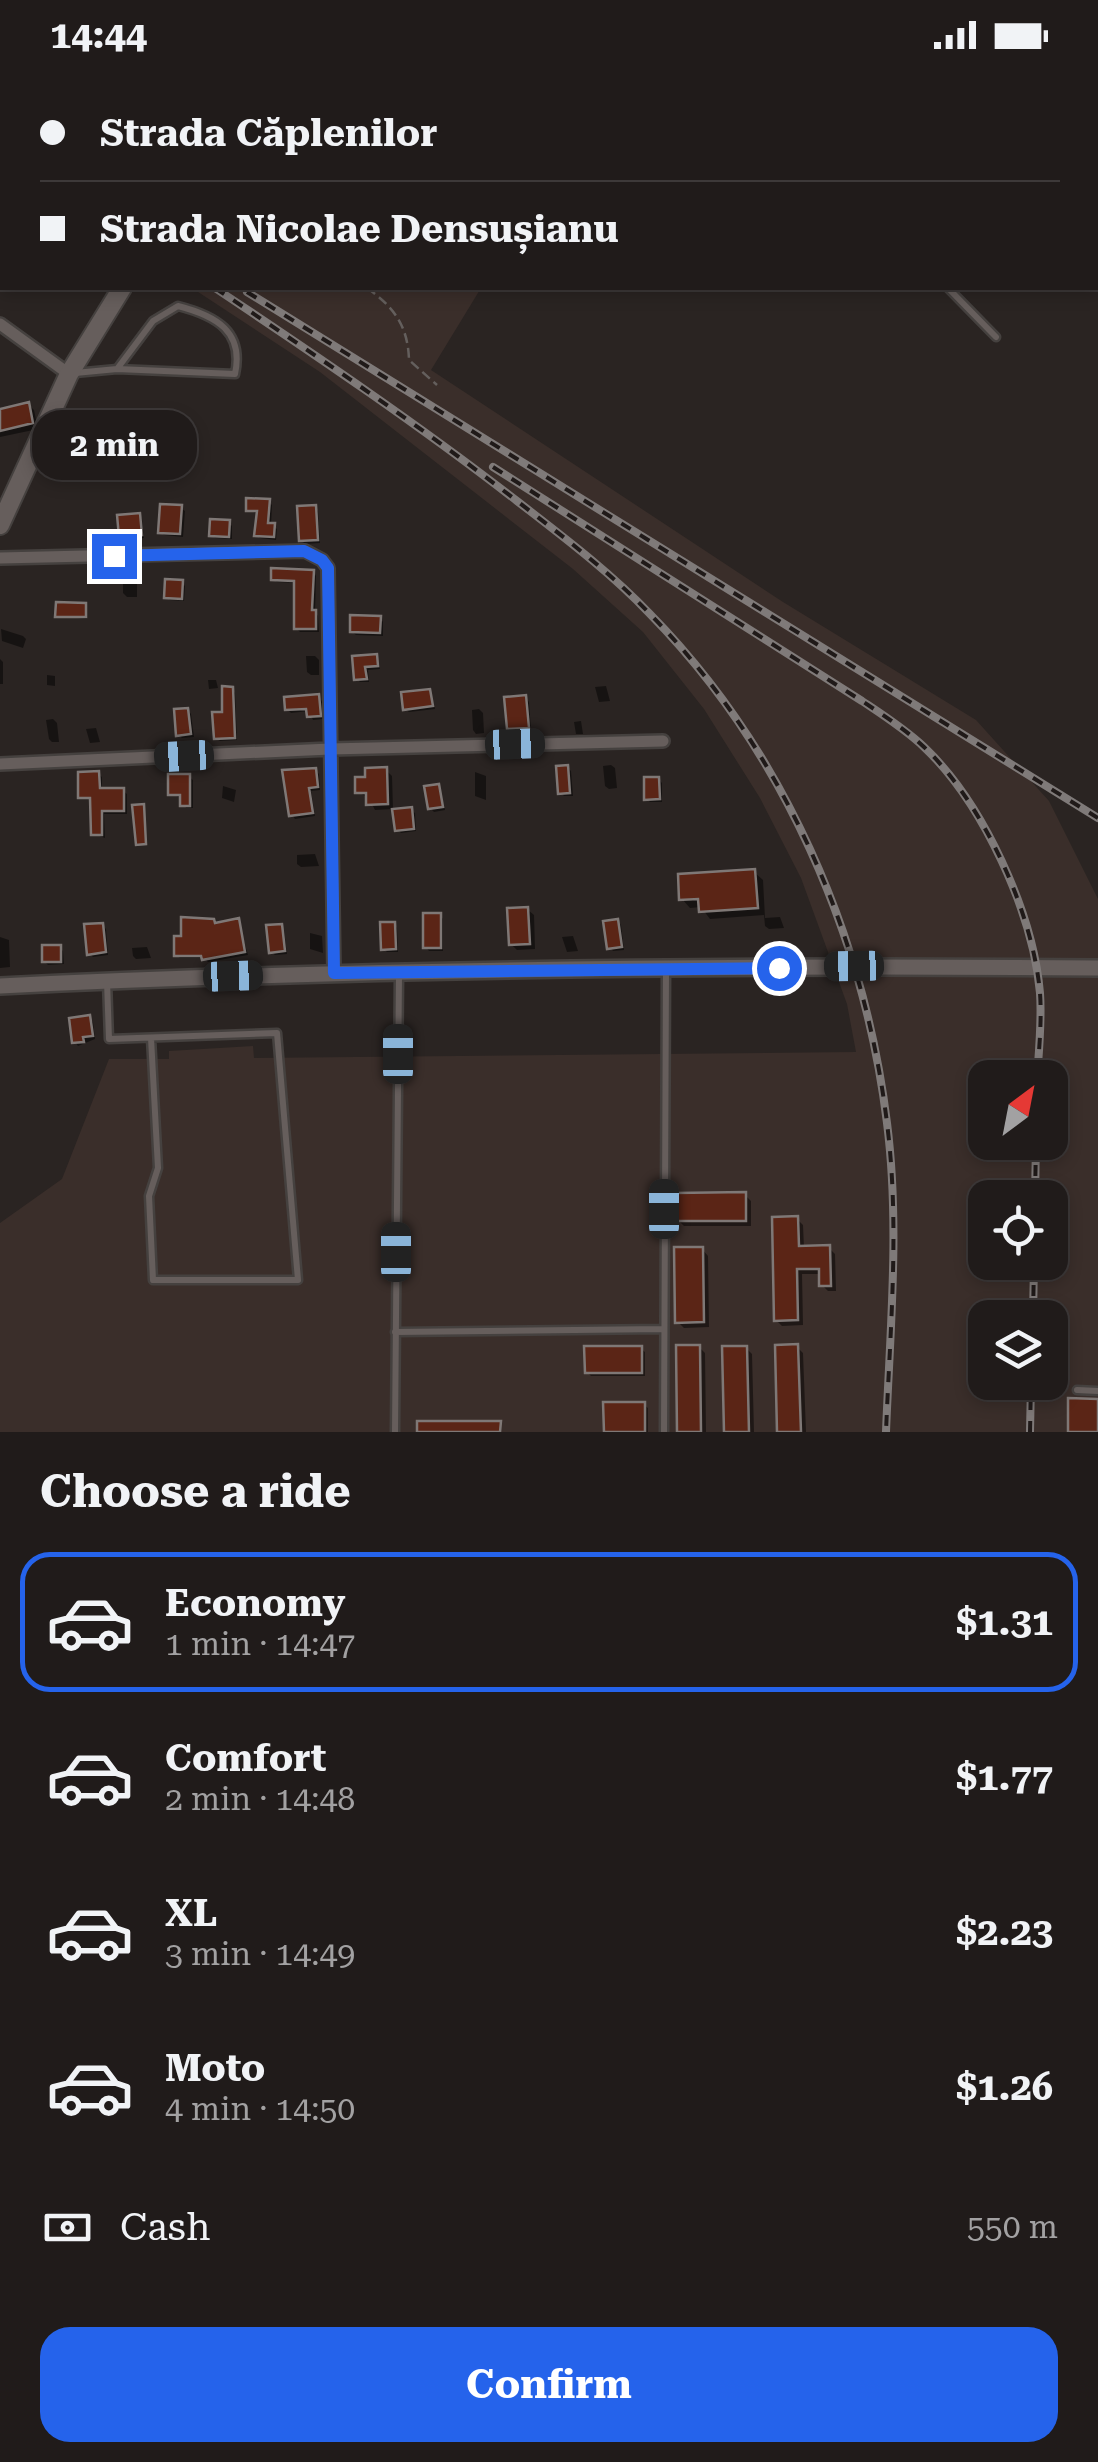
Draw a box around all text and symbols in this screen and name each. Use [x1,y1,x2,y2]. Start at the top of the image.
text: 14:44 [50,13,147,57]
text: Strada Căplenilor [100,111,437,155]
text: Strada Nicolae Densușianu [100,207,618,251]
callout: 2 min [32,411,196,481]
text: 2 min [70,426,159,464]
route end [92,534,137,579]
car [484,728,546,760]
car [153,739,215,773]
route start [757,946,802,991]
car [824,950,884,982]
car [202,960,264,992]
car [383,1024,413,1084]
north arrow [968,1060,1068,1160]
map controls [968,1060,1068,1400]
car [649,1179,679,1239]
button: locate [968,1180,1068,1280]
car [381,1222,411,1282]
button: layers [968,1300,1068,1400]
text: Choose a ride [40,1465,351,1518]
icon: car [45,1577,135,1667]
text: Economy [165,1581,345,1625]
text: $1.31 [956,1600,1053,1644]
text: 1 min · 14:47 [165,1625,355,1663]
icon: car [45,1732,135,1822]
text: Comfort [165,1736,326,1780]
text: $1.77 [956,1755,1053,1799]
text: 2 min · 14:48 [165,1780,355,1818]
icon: car [45,1887,135,1977]
text: XL [165,1891,217,1935]
text: $2.23 [956,1910,1053,1954]
text: 3 min · 14:49 [165,1935,355,1973]
icon: car [45,2042,135,2132]
text: Moto [165,2046,265,2090]
text: $1.26 [956,2065,1053,2109]
text: 4 min · 14:50 [165,2090,355,2128]
icon: cash [40,2200,95,2255]
text: Cash [120,2205,210,2249]
text: 550 m [967,2208,1058,2246]
button: Confirm [40,2327,1058,2442]

